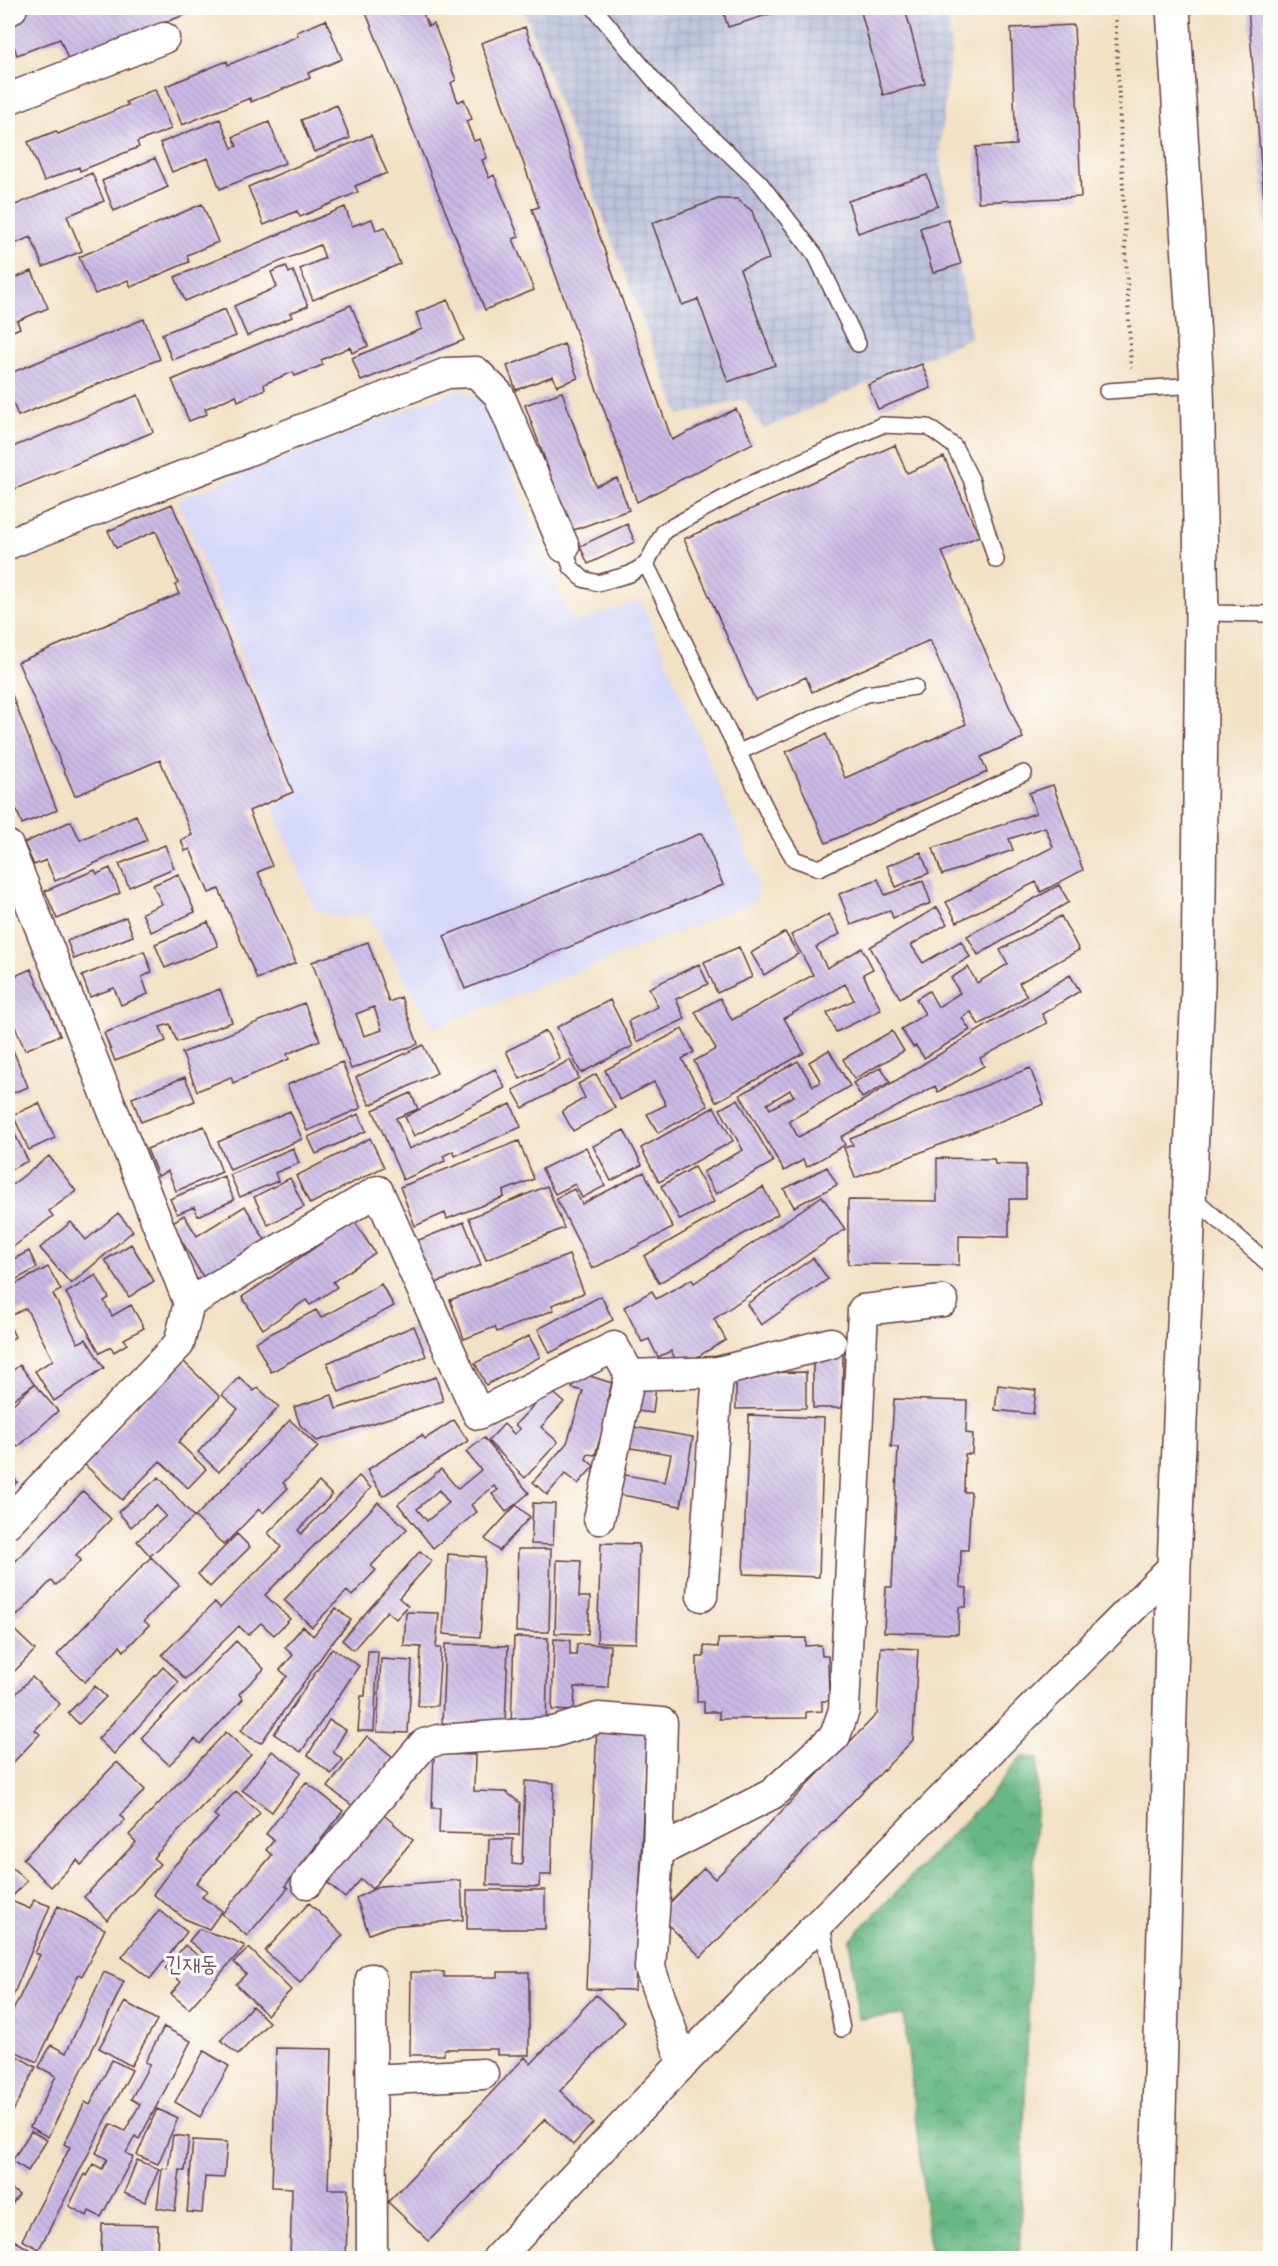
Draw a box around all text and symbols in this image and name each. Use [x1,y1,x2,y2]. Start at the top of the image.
district label: 긴재동 [164,1949,218,1977]

